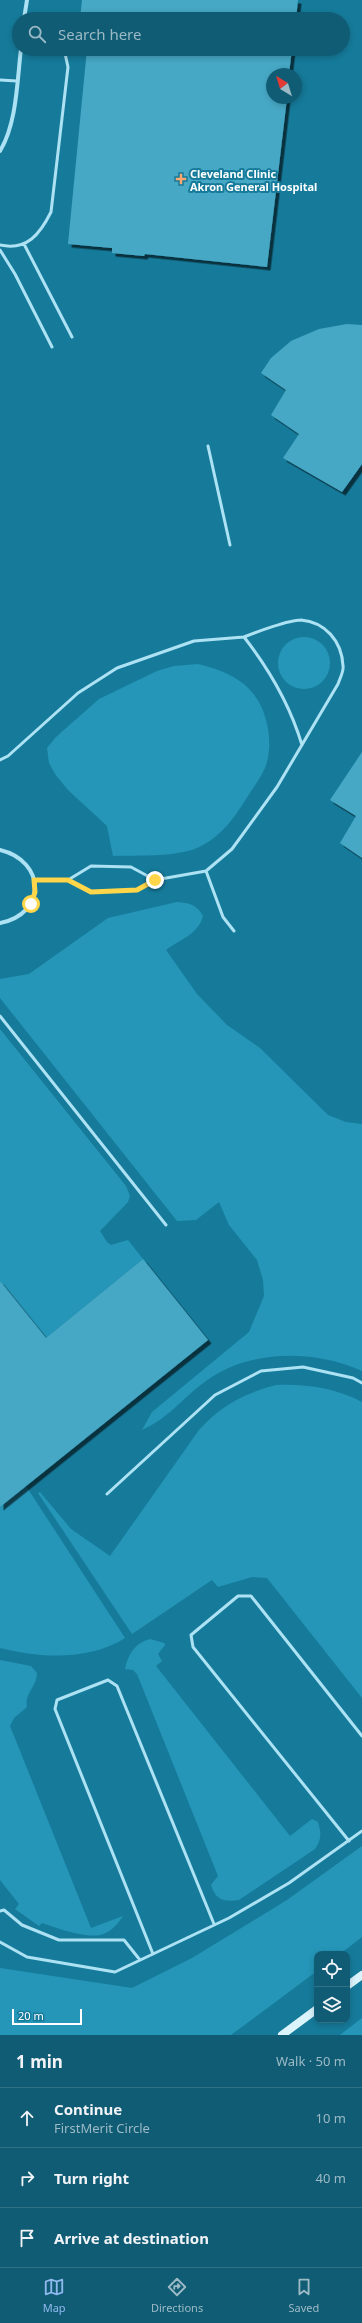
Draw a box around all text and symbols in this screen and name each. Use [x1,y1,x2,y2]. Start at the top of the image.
search box [12,12,350,56]
icon: search [26,23,48,45]
text: Search here [58,24,141,44]
north arrow [266,68,302,104]
place label: Cleveland Clinic Akron General Hospital [190,166,317,194]
marker: Cleveland Clinic Akron General Hospital [175,173,187,185]
route end [146,871,164,889]
route start [22,895,40,913]
map controls [314,1951,350,2023]
button: locate [314,1951,350,1987]
button: layers [314,1987,350,2023]
scale bar [12,2007,82,2026]
text: 20 m [18,2008,44,2023]
text: 1 min [16,2050,63,2073]
text: Walk · 50 m [276,2052,346,2070]
text: Continue [54,2099,122,2119]
icon: ahead [16,2107,38,2129]
text: 10 m [316,2109,346,2127]
text: FirstMerit Circle [54,2119,150,2137]
icon: right [16,2167,38,2189]
text: Turn right [54,2168,129,2188]
text: 40 m [316,2169,346,2187]
icon: arrive [16,2227,38,2249]
text: Arrive at destination [54,2228,209,2248]
tab: Map [43,2276,66,2315]
tab: Directions [151,2276,203,2315]
tab: Saved [289,2276,319,2315]

